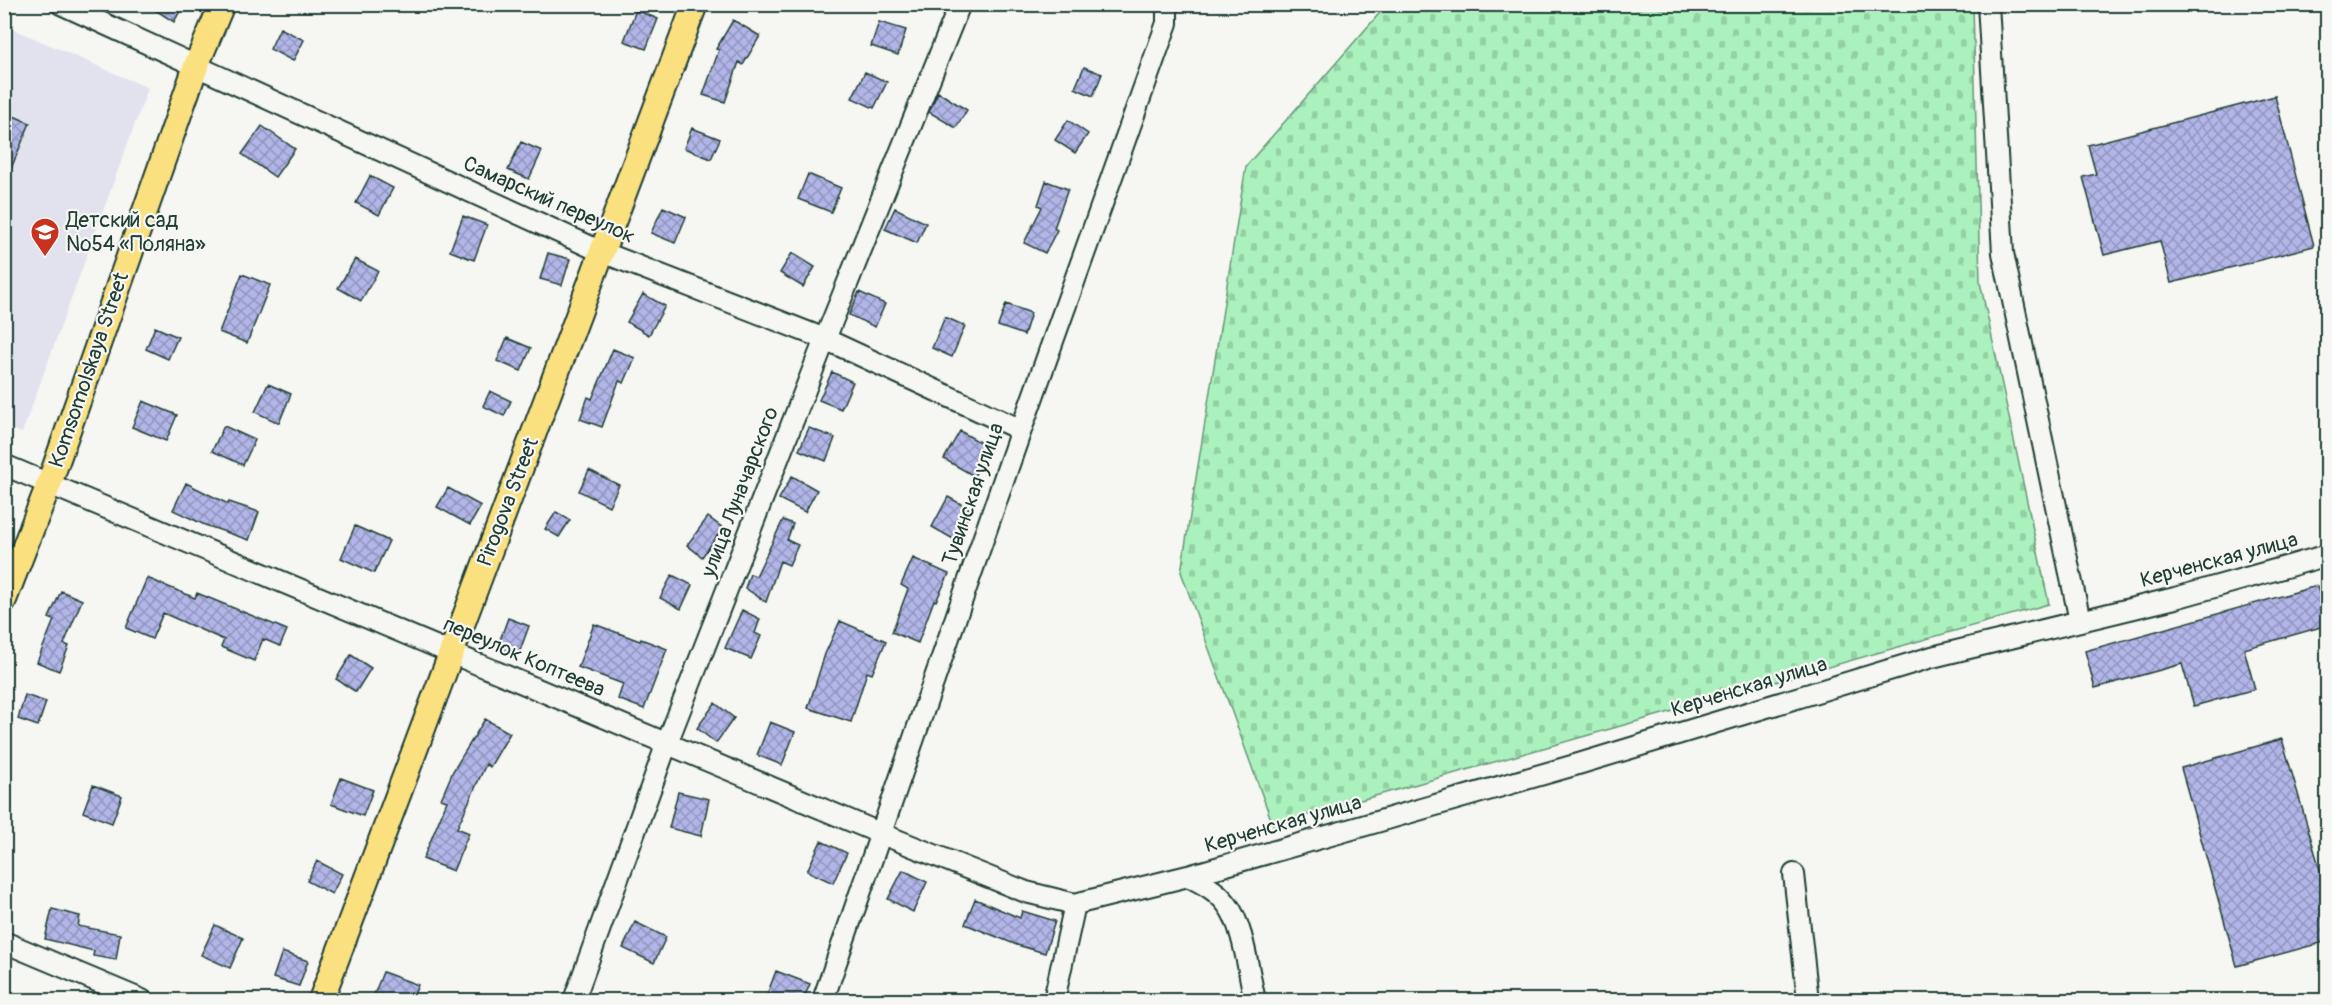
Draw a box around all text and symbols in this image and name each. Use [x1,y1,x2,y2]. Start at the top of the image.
street label: Самарский переулок [459,150,639,250]
place label: Детский сад №54 «Поляна» [65,207,206,258]
school or university icon: Детский сад №54 «Поляна» [29,216,61,258]
street label: Komsomolskaya Street [43,268,135,471]
street label: улица Луначарского [695,403,785,582]
street label: Тувинская улица [936,419,1010,569]
street label: Pirogova Street [471,433,545,570]
street label: Керченская улица [2137,526,2301,594]
street label: переулок Коптеева [439,611,609,703]
street label: Керченская улица [1668,650,1830,724]
street label: Керченская улица [1202,789,1364,859]

